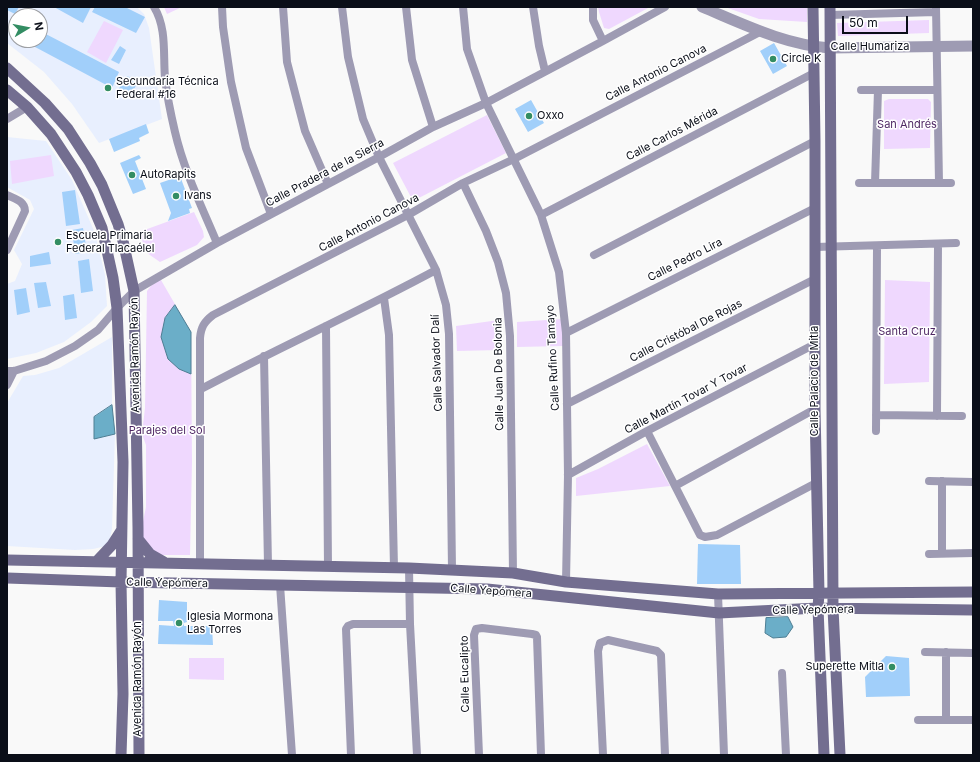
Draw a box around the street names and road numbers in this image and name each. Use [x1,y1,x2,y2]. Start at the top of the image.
street label: Calle Humariza [831,40,909,54]
street label: Calle Antonio Canova [603,42,709,104]
street label: Calle Carlos Mérida [624,104,720,164]
street label: Calle Pradera de la Sierra [264,136,386,210]
street label: Calle Antonio Canova [317,191,421,255]
street label: Calle Pedro Lira [645,236,725,284]
street label: Avenida Ramón Rayón [127,297,143,413]
street label: Calle Cristóbal De Rojas [628,297,744,365]
street label: Calle Rufino Tamayo [544,305,562,411]
street label: Calle Salvador Dalí [429,314,445,412]
street label: Calle Juan De Bolonia [491,317,507,431]
street label: Calle Palacio de Mitla [808,325,822,437]
street label: Calle Martín Tovar Y Tovar [622,361,750,437]
street label: Calle Yepómera [126,576,208,590]
street label: Calle Yepómera [450,582,532,600]
street label: Calle Yepómera [772,603,854,617]
street label: Avenida Ramón Rayón [131,621,145,737]
street label: Calle Eucalipto [458,635,472,713]

